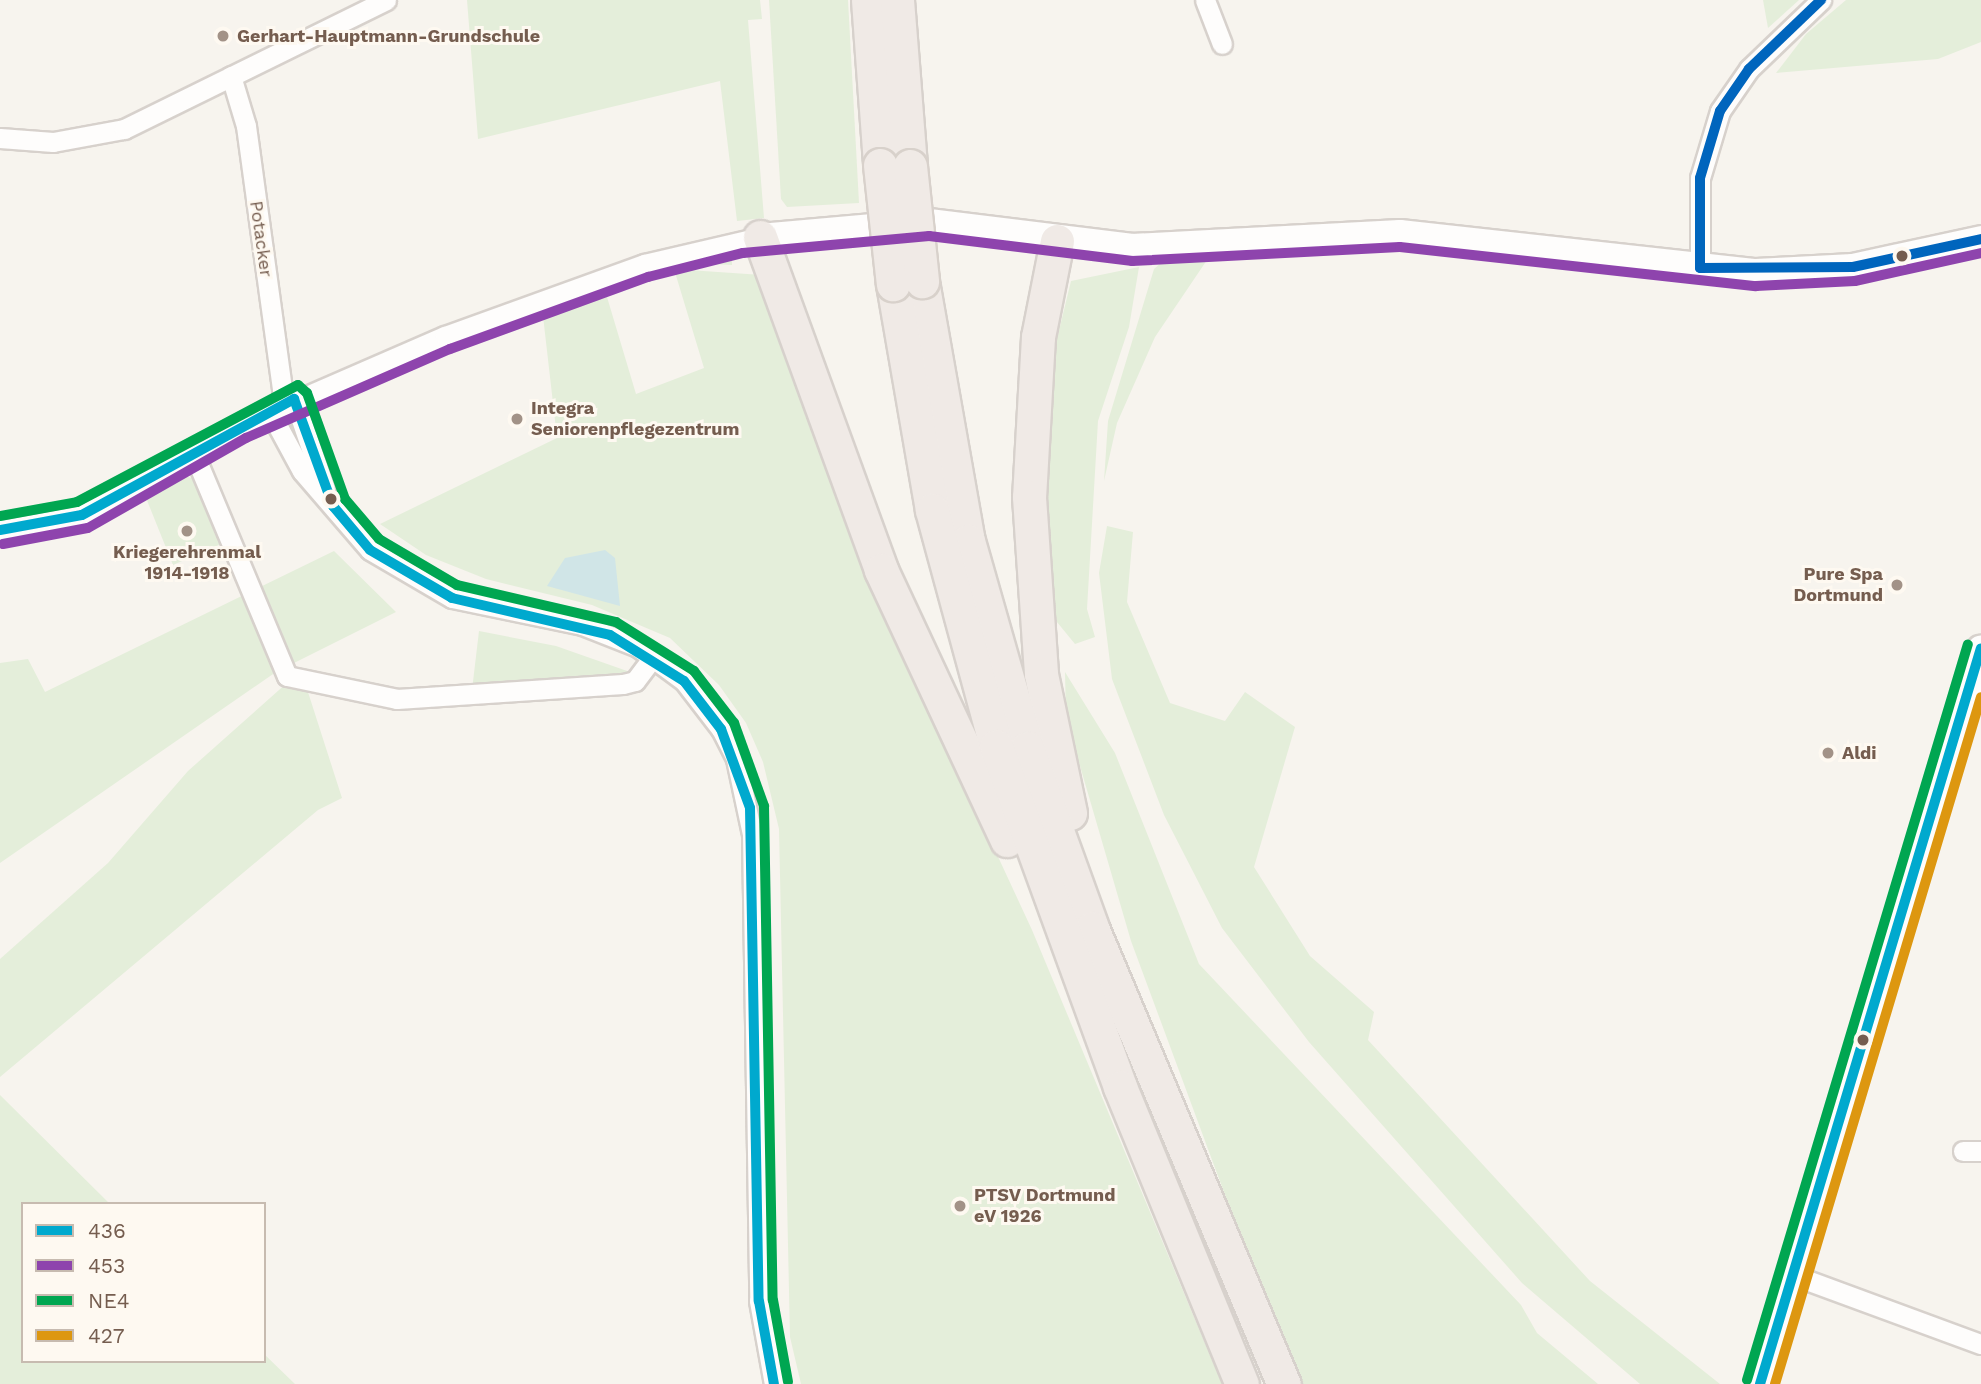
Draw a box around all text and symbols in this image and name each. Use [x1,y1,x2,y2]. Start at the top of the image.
place label: Gerhart-Hauptmann-Grundschule [237,25,540,47]
marker: Gerhart-Hauptmann-Grundschule [215,28,231,44]
street label: Potacker [245,199,277,279]
unlabelled marker [1895,249,1909,263]
place label: Integra Seniorenpflegezentrum [531,398,739,440]
marker: Integra Seniorenpflegezentrum [509,411,525,427]
unlabelled marker [324,492,338,506]
marker: Kriegerehrenmal 1914-1918 [179,523,195,539]
place label: Kriegerehrenmal 1914-1918 [113,542,261,584]
place label: Pure Spa Dortmund [1793,564,1883,606]
marker: Pure Spa Dortmund [1889,577,1905,593]
place label: Aldi [1842,742,1877,764]
marker: Aldi [1820,745,1836,761]
unlabelled marker [1856,1033,1870,1047]
place label: PTSV Dortmund eV 1926 [974,1185,1116,1228]
marker: PTSV Dortmund eV 1926 [952,1198,968,1214]
legend [21,1202,266,1363]
text: 436 [88,1218,126,1243]
text: 453 [88,1253,125,1278]
text: NE4 [88,1288,130,1313]
text: 427 [88,1323,124,1348]

